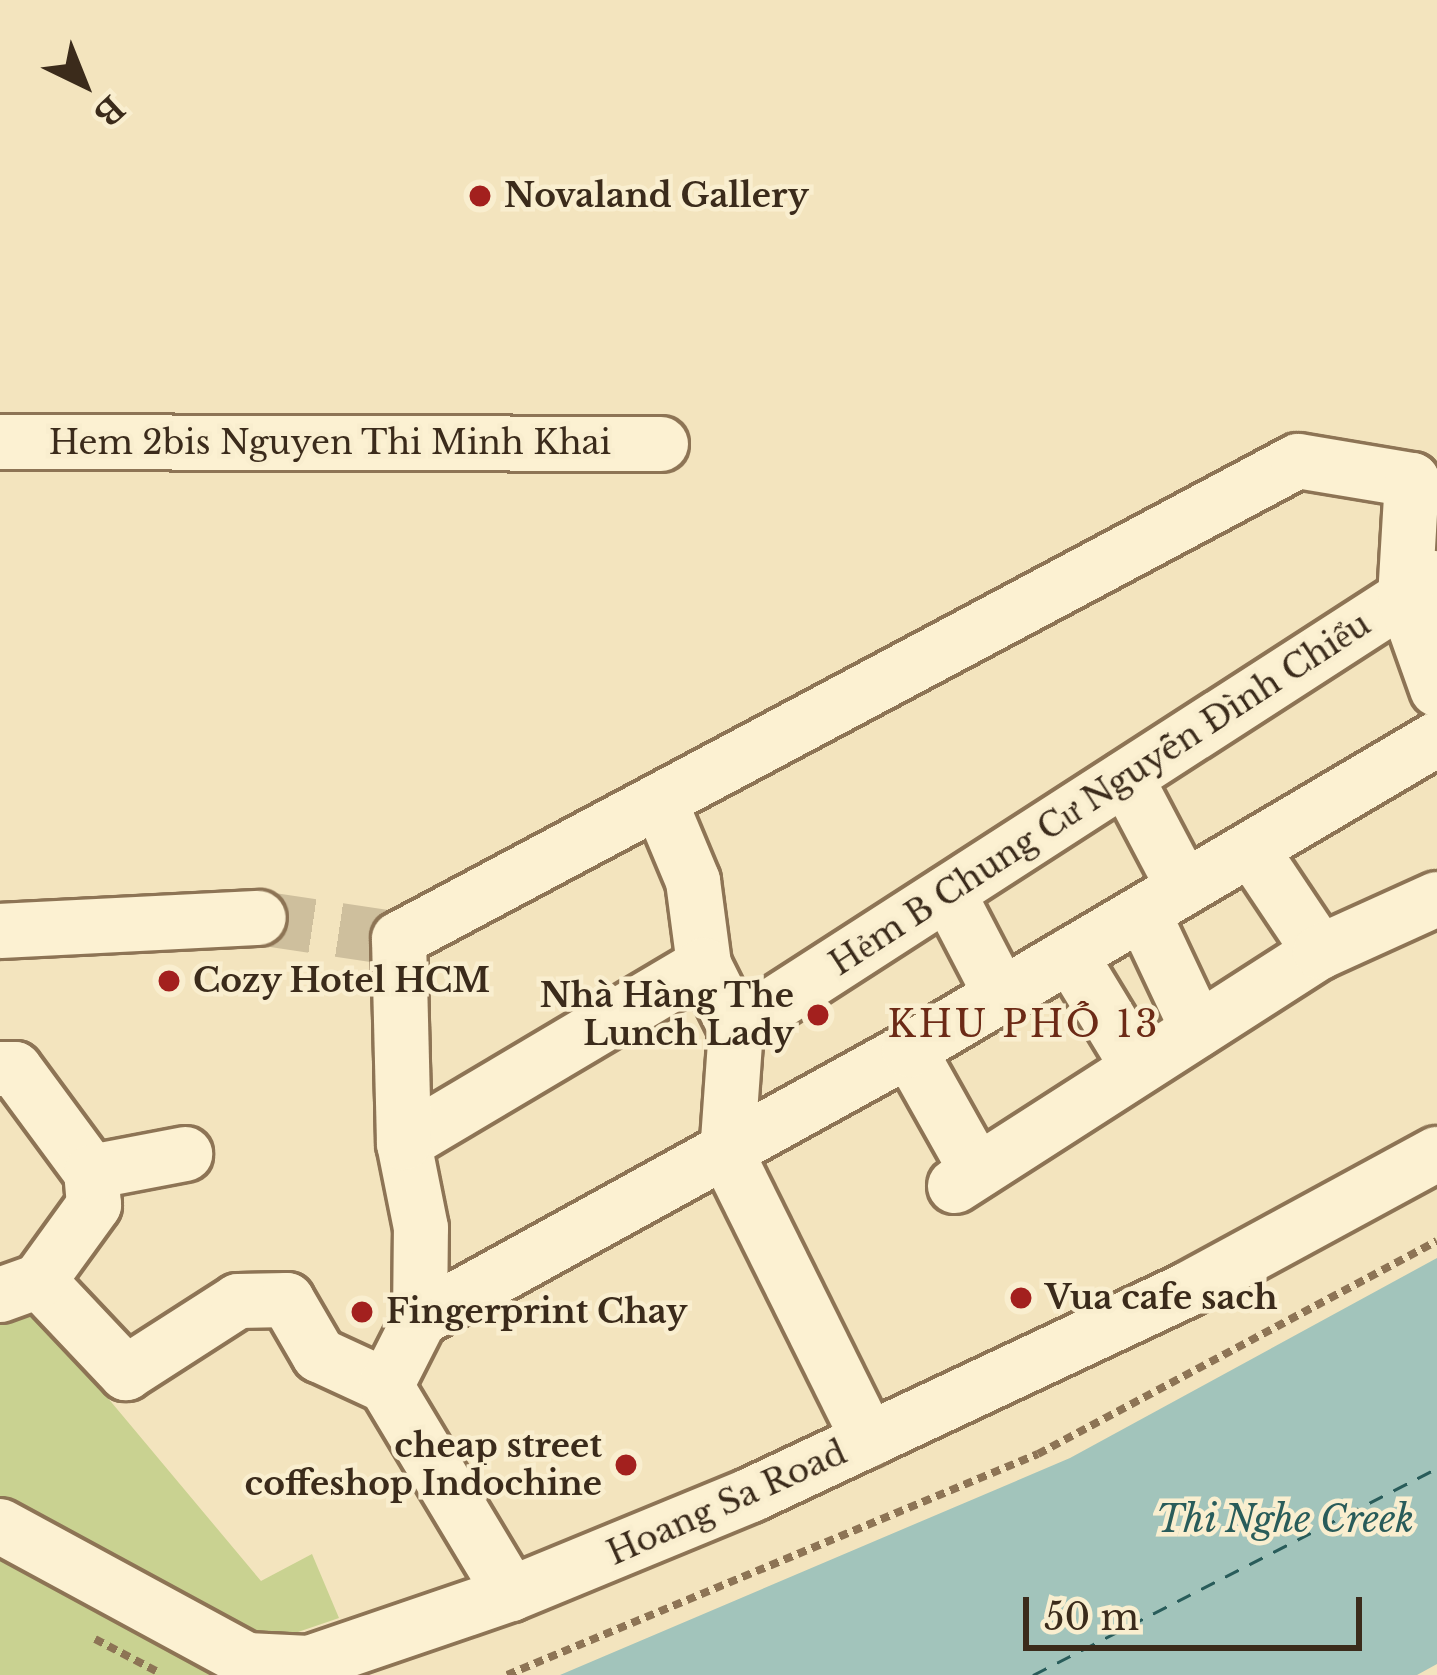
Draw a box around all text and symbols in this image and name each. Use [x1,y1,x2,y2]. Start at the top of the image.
north arrow [24,24,144,144]
text: B [85,87,132,135]
place label: Novaland Gallery [504,176,809,216]
marker: Novaland Gallery [467,183,493,209]
street label: Hem 2bis Nguyen Thi Minh Khai [48,423,612,463]
street label: Hẻm B Chung Cư Nguyễn Ðình Chiểu [822,604,1378,984]
place label: Cozy Hotel HCM [193,961,491,1001]
marker: Cozy Hotel HCM [156,968,182,994]
place label: Nhà Hàng The Lunch Lady [539,976,794,1054]
marker: Nhà Hàng The Lunch Lady [805,1002,831,1028]
district label: KHU PHỐ 13 [888,1003,1160,1047]
place label: Vua cafe sach [1045,1278,1278,1318]
marker: Vua cafe sach [1008,1285,1034,1311]
place label: Fingerprint Chay [386,1292,687,1332]
marker: Fingerprint Chay [349,1299,375,1325]
place label: cheap street coffeshop Indochine [245,1426,602,1504]
street label: Hoang Sa Road [601,1432,853,1574]
marker: cheap street coffeshop Indochine [613,1452,639,1478]
water label: Thi Nghe Creek [1155,1498,1415,1542]
scale bar [1029,1573,1368,1647]
text: 50 m [1044,1595,1139,1640]

